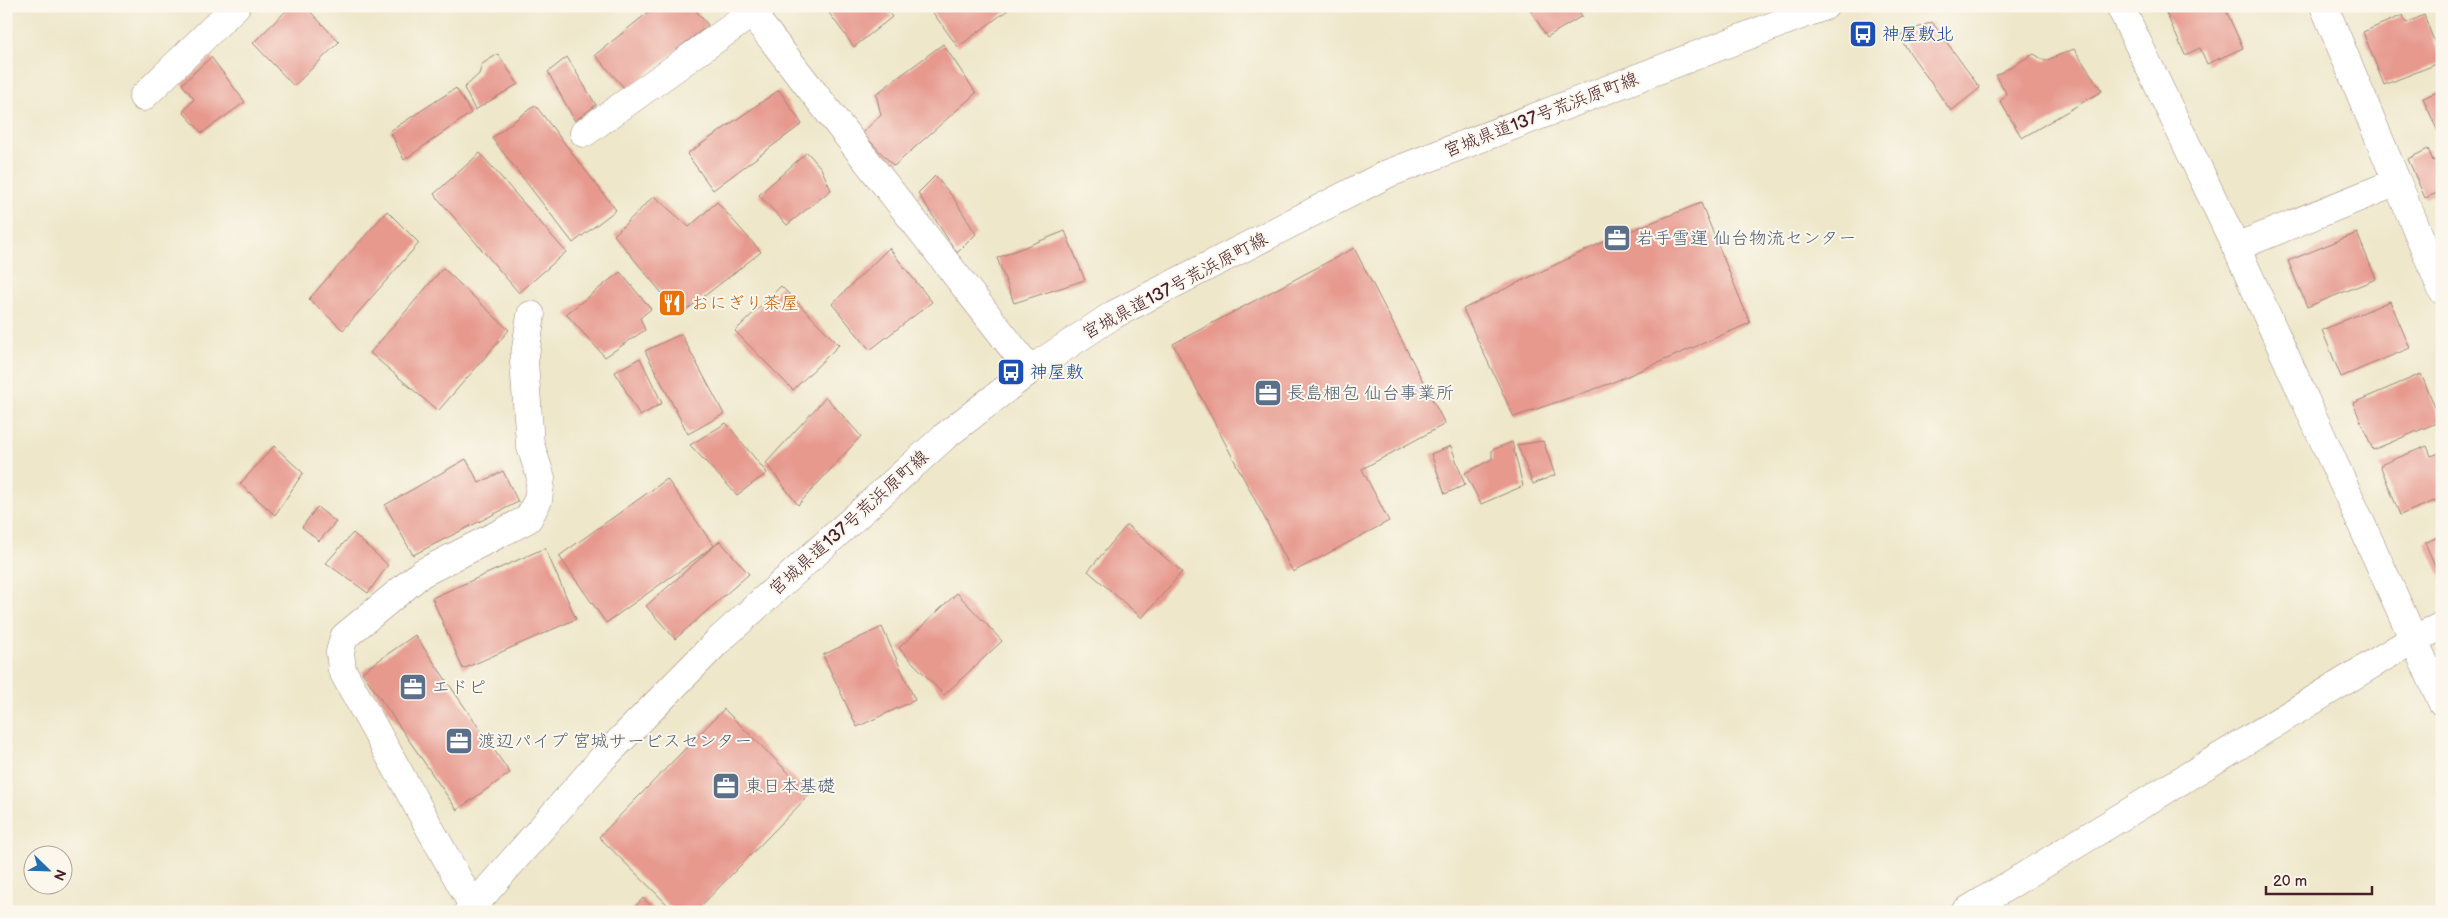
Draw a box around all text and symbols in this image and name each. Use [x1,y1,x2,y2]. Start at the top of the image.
bus stop icon: 神屋敷北 [1848,19,1878,49]
place label: 神屋敷北 [1882,24,1954,45]
street label: 宮城県道137号荒浜原町線 [1441,68,1641,162]
office icon: 岩手雪運 仙台物流センター [1602,223,1632,253]
street label: 宮城県道137号荒浜原町線 [1079,228,1271,344]
place label: 岩手雪運 仙台物流センター [1636,228,1856,249]
restaurant icon: おにぎり茶屋 [657,288,687,318]
place label: おにぎり茶屋 [691,293,799,314]
bus stop icon: 神屋敷 [996,357,1026,387]
place label: 神屋敷 [1030,362,1084,383]
office icon: 長島梱包 仙台事業所 [1253,378,1283,408]
place label: 長島梱包 仙台事業所 [1287,383,1454,404]
street label: 宮城県道137号荒浜原町線 [765,446,933,600]
office icon: エドピ [398,672,428,702]
place label: エドピ [432,677,486,698]
office icon: 渡辺パイプ 宮城サービスセンター [444,726,474,756]
place label: 渡辺パイプ 宮城サービスセンター [478,731,752,752]
office icon: 東日本基礎 [711,771,741,801]
place label: 東日本基礎 [745,776,835,797]
north arrow [22,846,72,896]
scale bar [2266,863,2372,895]
text: N [50,867,69,883]
text: 20 m [2273,872,2307,891]

